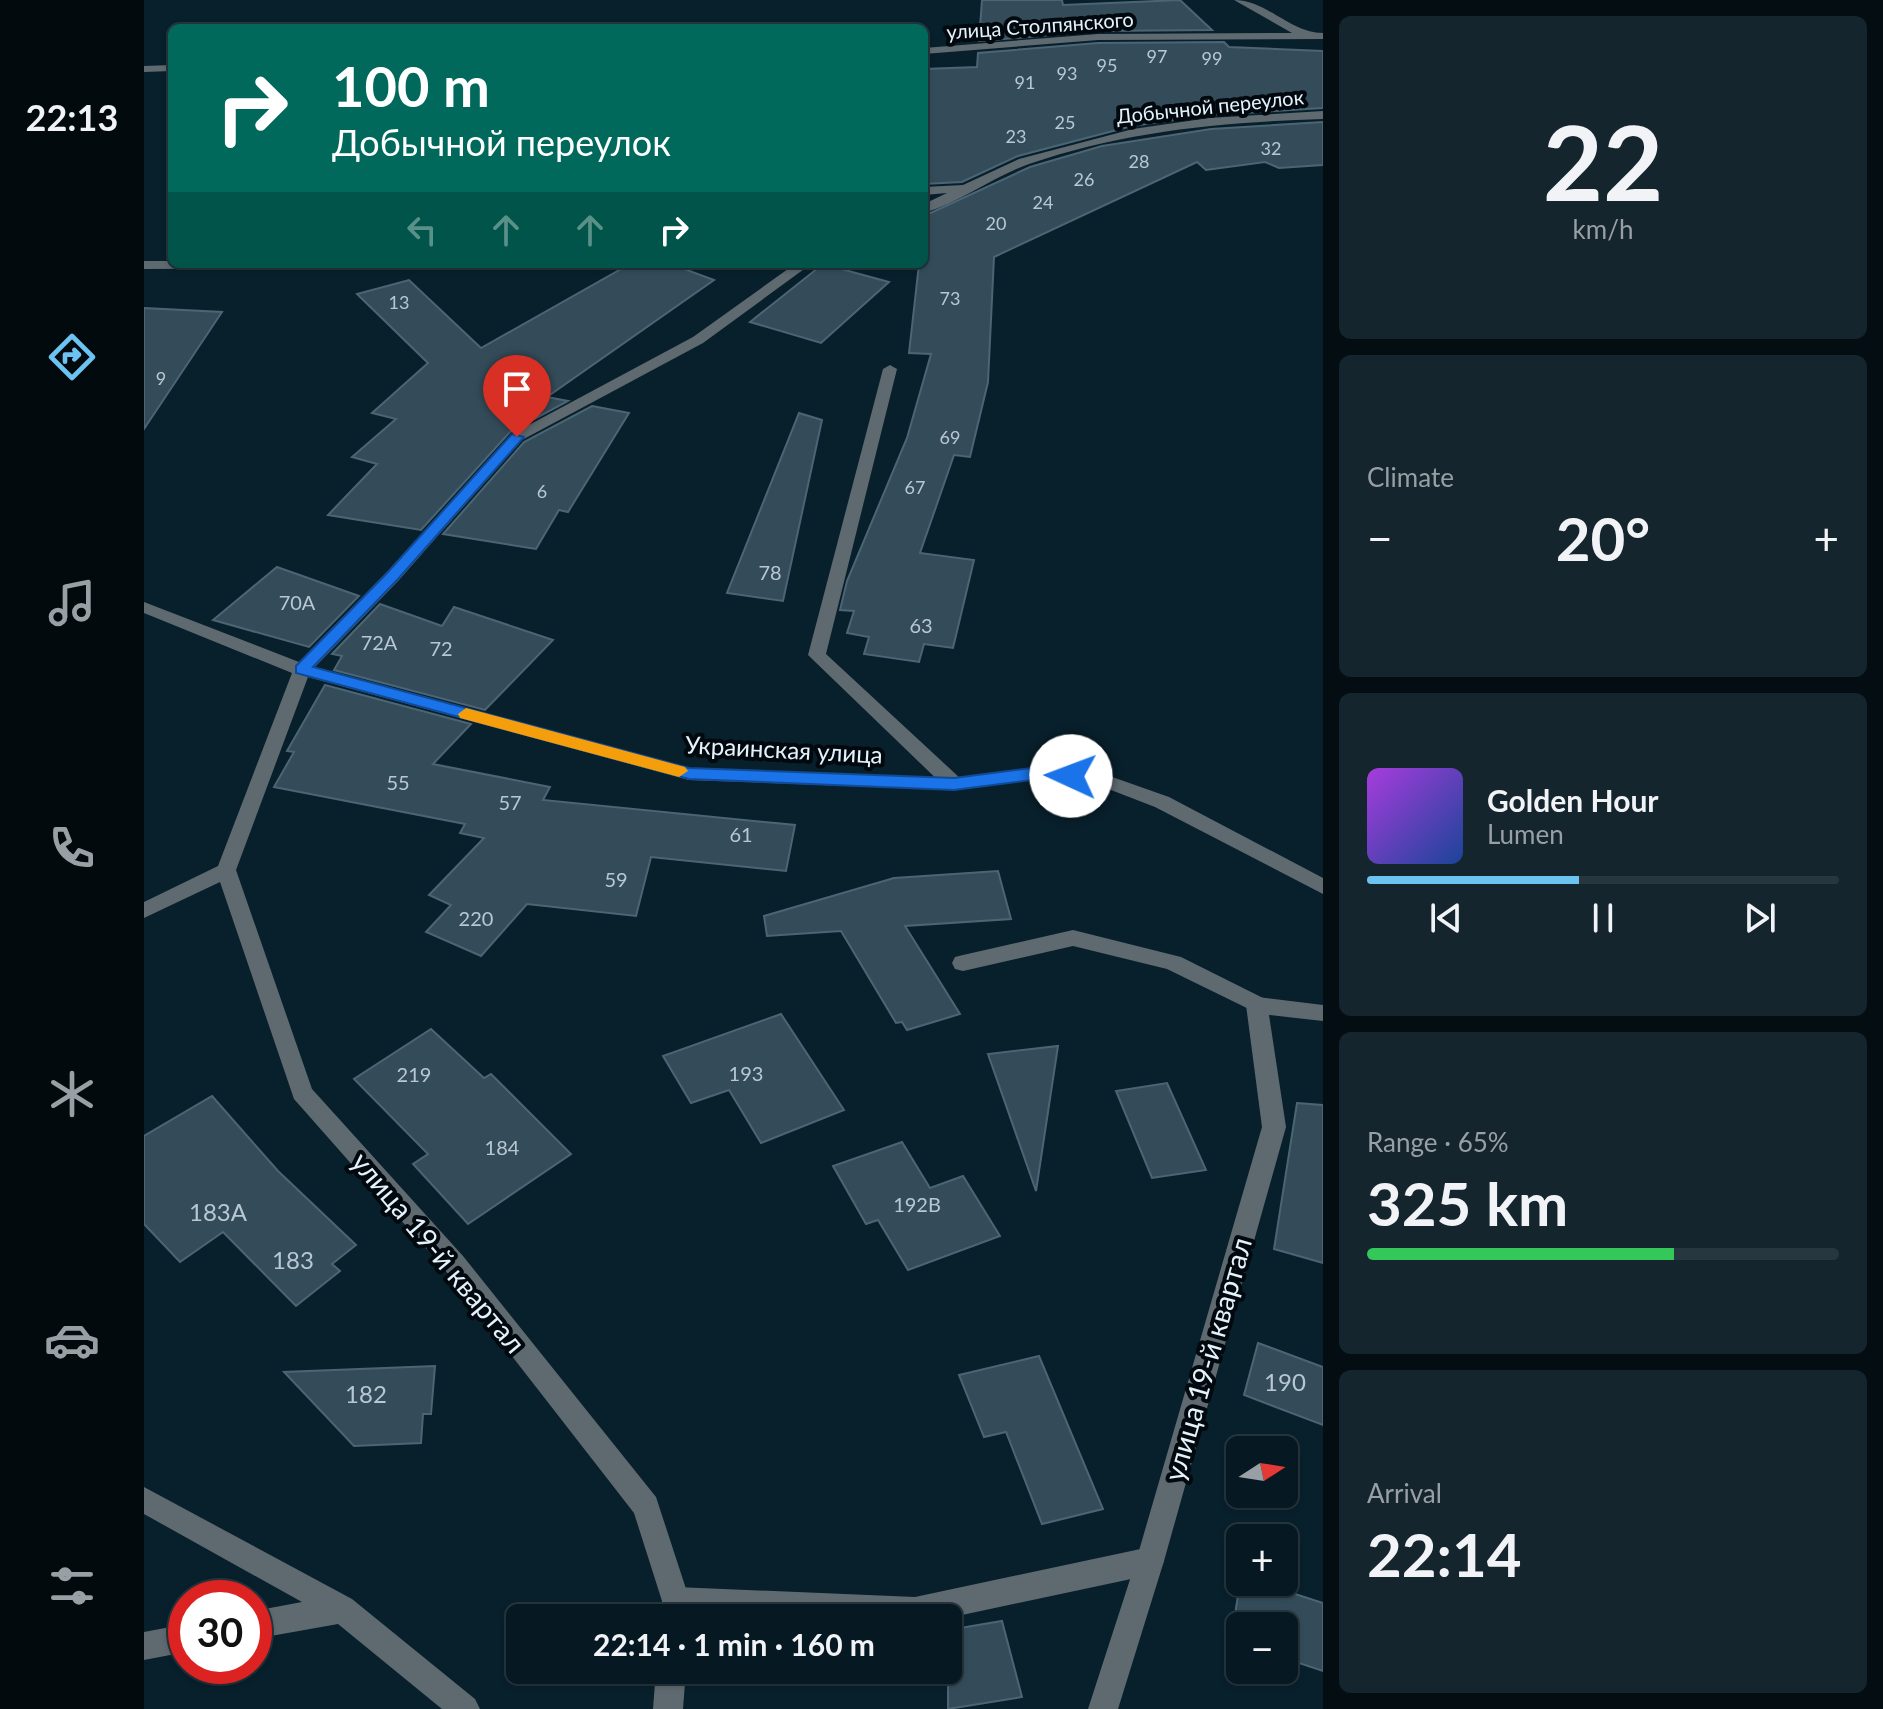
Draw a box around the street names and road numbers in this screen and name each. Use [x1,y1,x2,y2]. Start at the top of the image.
street label: улица Столпянского [946,6,1134,44]
street label: Добычной переулок [1115,84,1305,128]
street label: Украинская улица [684,729,884,769]
street label: улица 19-й квартал [345,1145,533,1359]
street label: улица 19-й квартал [1156,1233,1258,1485]

